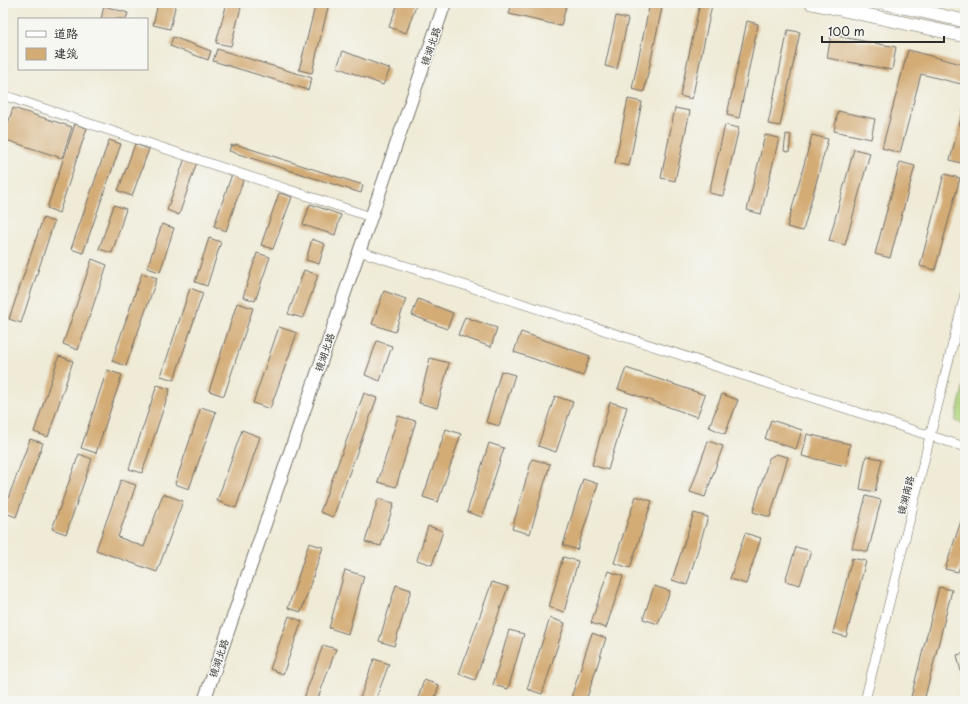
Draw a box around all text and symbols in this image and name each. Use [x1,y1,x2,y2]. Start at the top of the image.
legend [18,18,148,70]
scale bar [822,18,944,44]
text: 100 m [828,22,865,40]
text: 道路 [54,24,78,42]
street label: 镜湖北路 [416,25,444,67]
text: 建筑 [54,44,78,62]
street label: 镜湖北路 [310,331,338,373]
street label: 镜湖南路 [893,474,917,516]
street label: 镜湖北路 [204,637,232,679]

